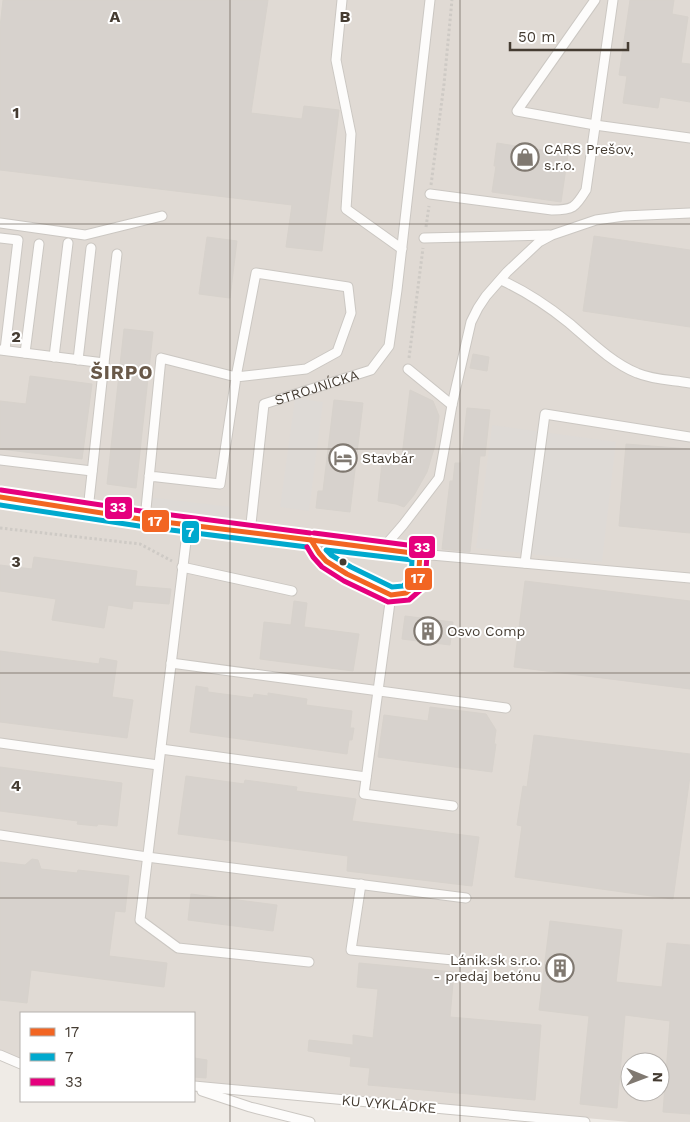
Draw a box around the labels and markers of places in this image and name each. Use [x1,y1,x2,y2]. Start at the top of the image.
place label: CARS Prešov, s.r.o. [544,141,634,173]
shop icon: CARS Prešov, s.r.o. [510,142,540,172]
hotel icon: Stavbár [328,443,358,473]
place label: Stavbár [362,450,415,466]
unlabelled marker [338,557,348,567]
building icon: Osvo Comp [413,616,443,646]
place label: Osvo Comp [447,623,525,639]
place label: Lánik.sk s.r.o. - predaj betónu [433,952,541,984]
building icon: Lánik.sk s.r.o. - predaj betónu [545,953,575,983]

